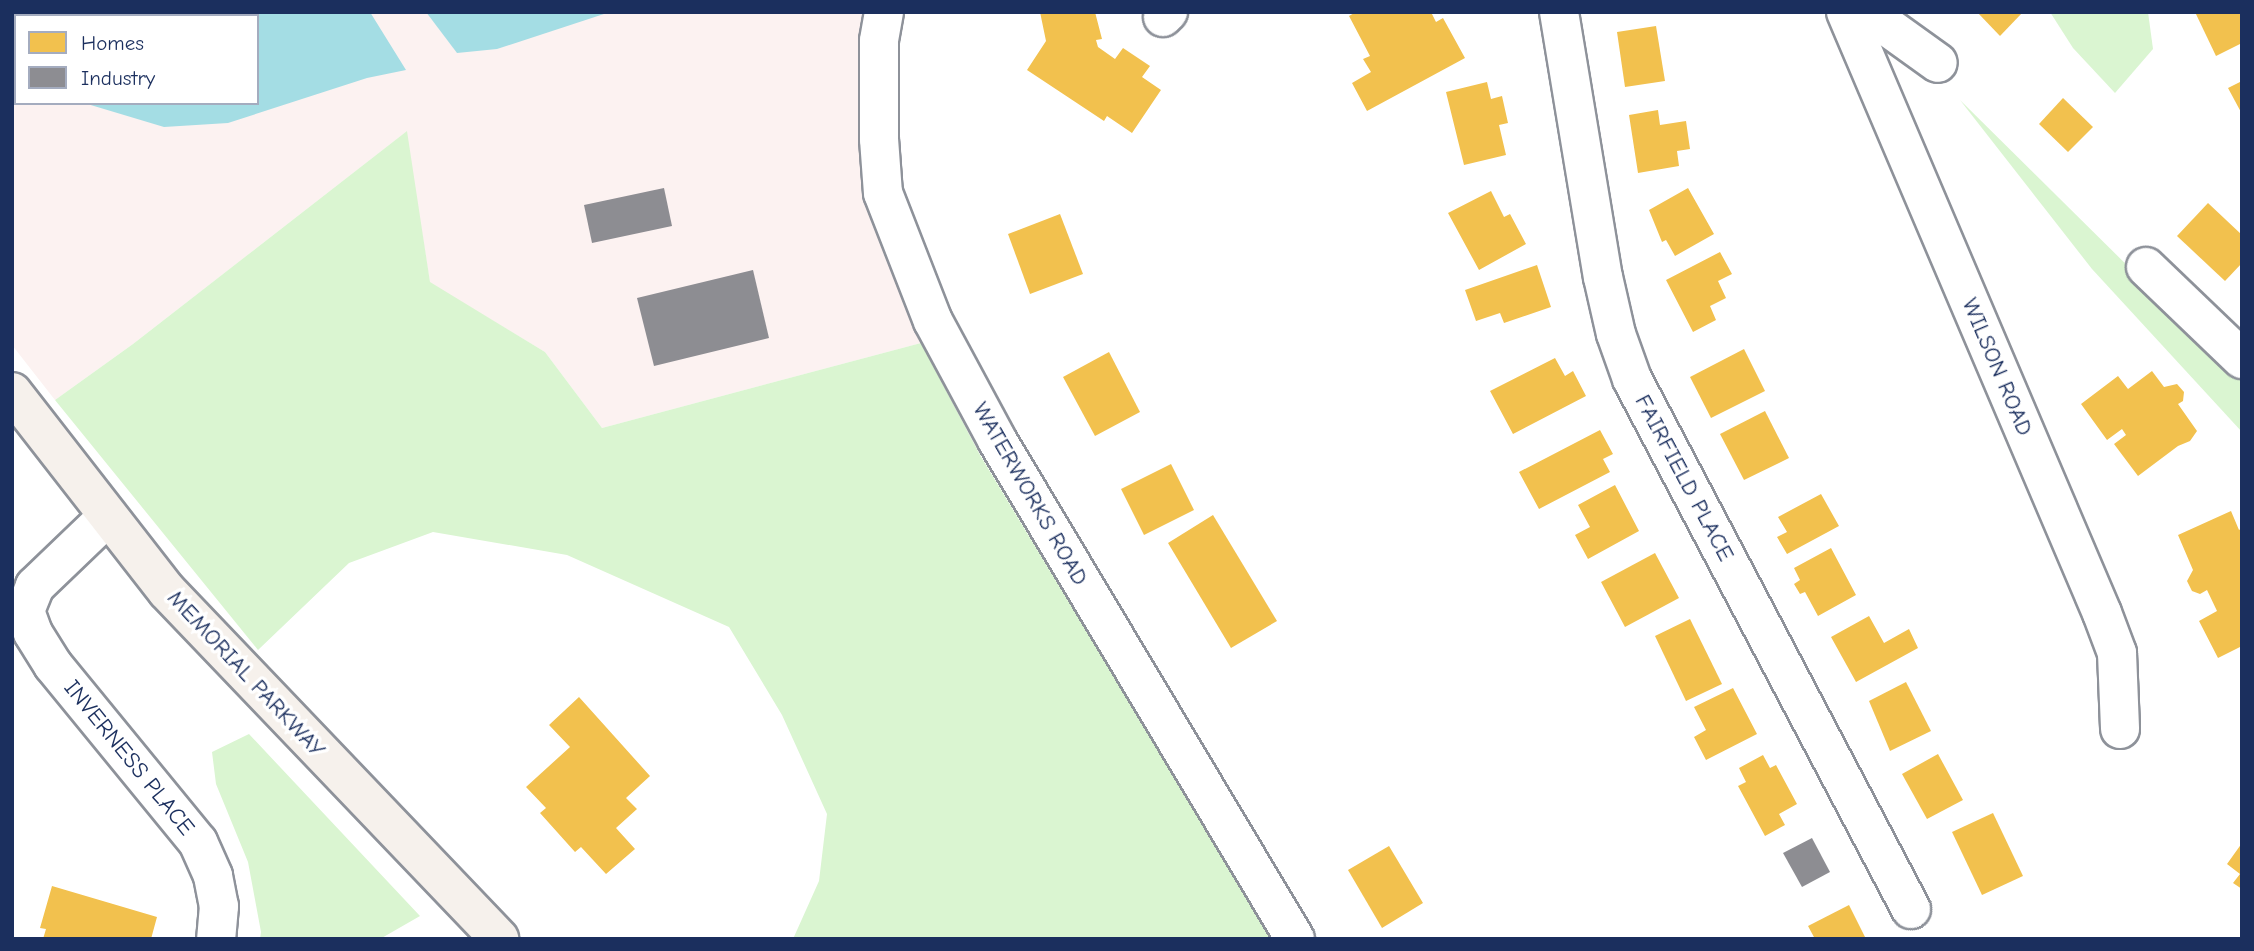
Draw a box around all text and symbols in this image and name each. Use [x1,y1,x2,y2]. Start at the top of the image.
legend [14,14,259,105]
text: Homes [81,31,144,55]
text: Industry [81,66,155,90]
street label: WILSON ROAD [1956,294,2038,440]
street label: FAIRFIELD PLACE [1628,390,1740,566]
street label: WATERWORKS ROAD [966,397,1094,591]
street label: MEMORIAL PARKWAY [161,585,331,763]
street label: INVERNESS PLACE [58,675,200,841]

